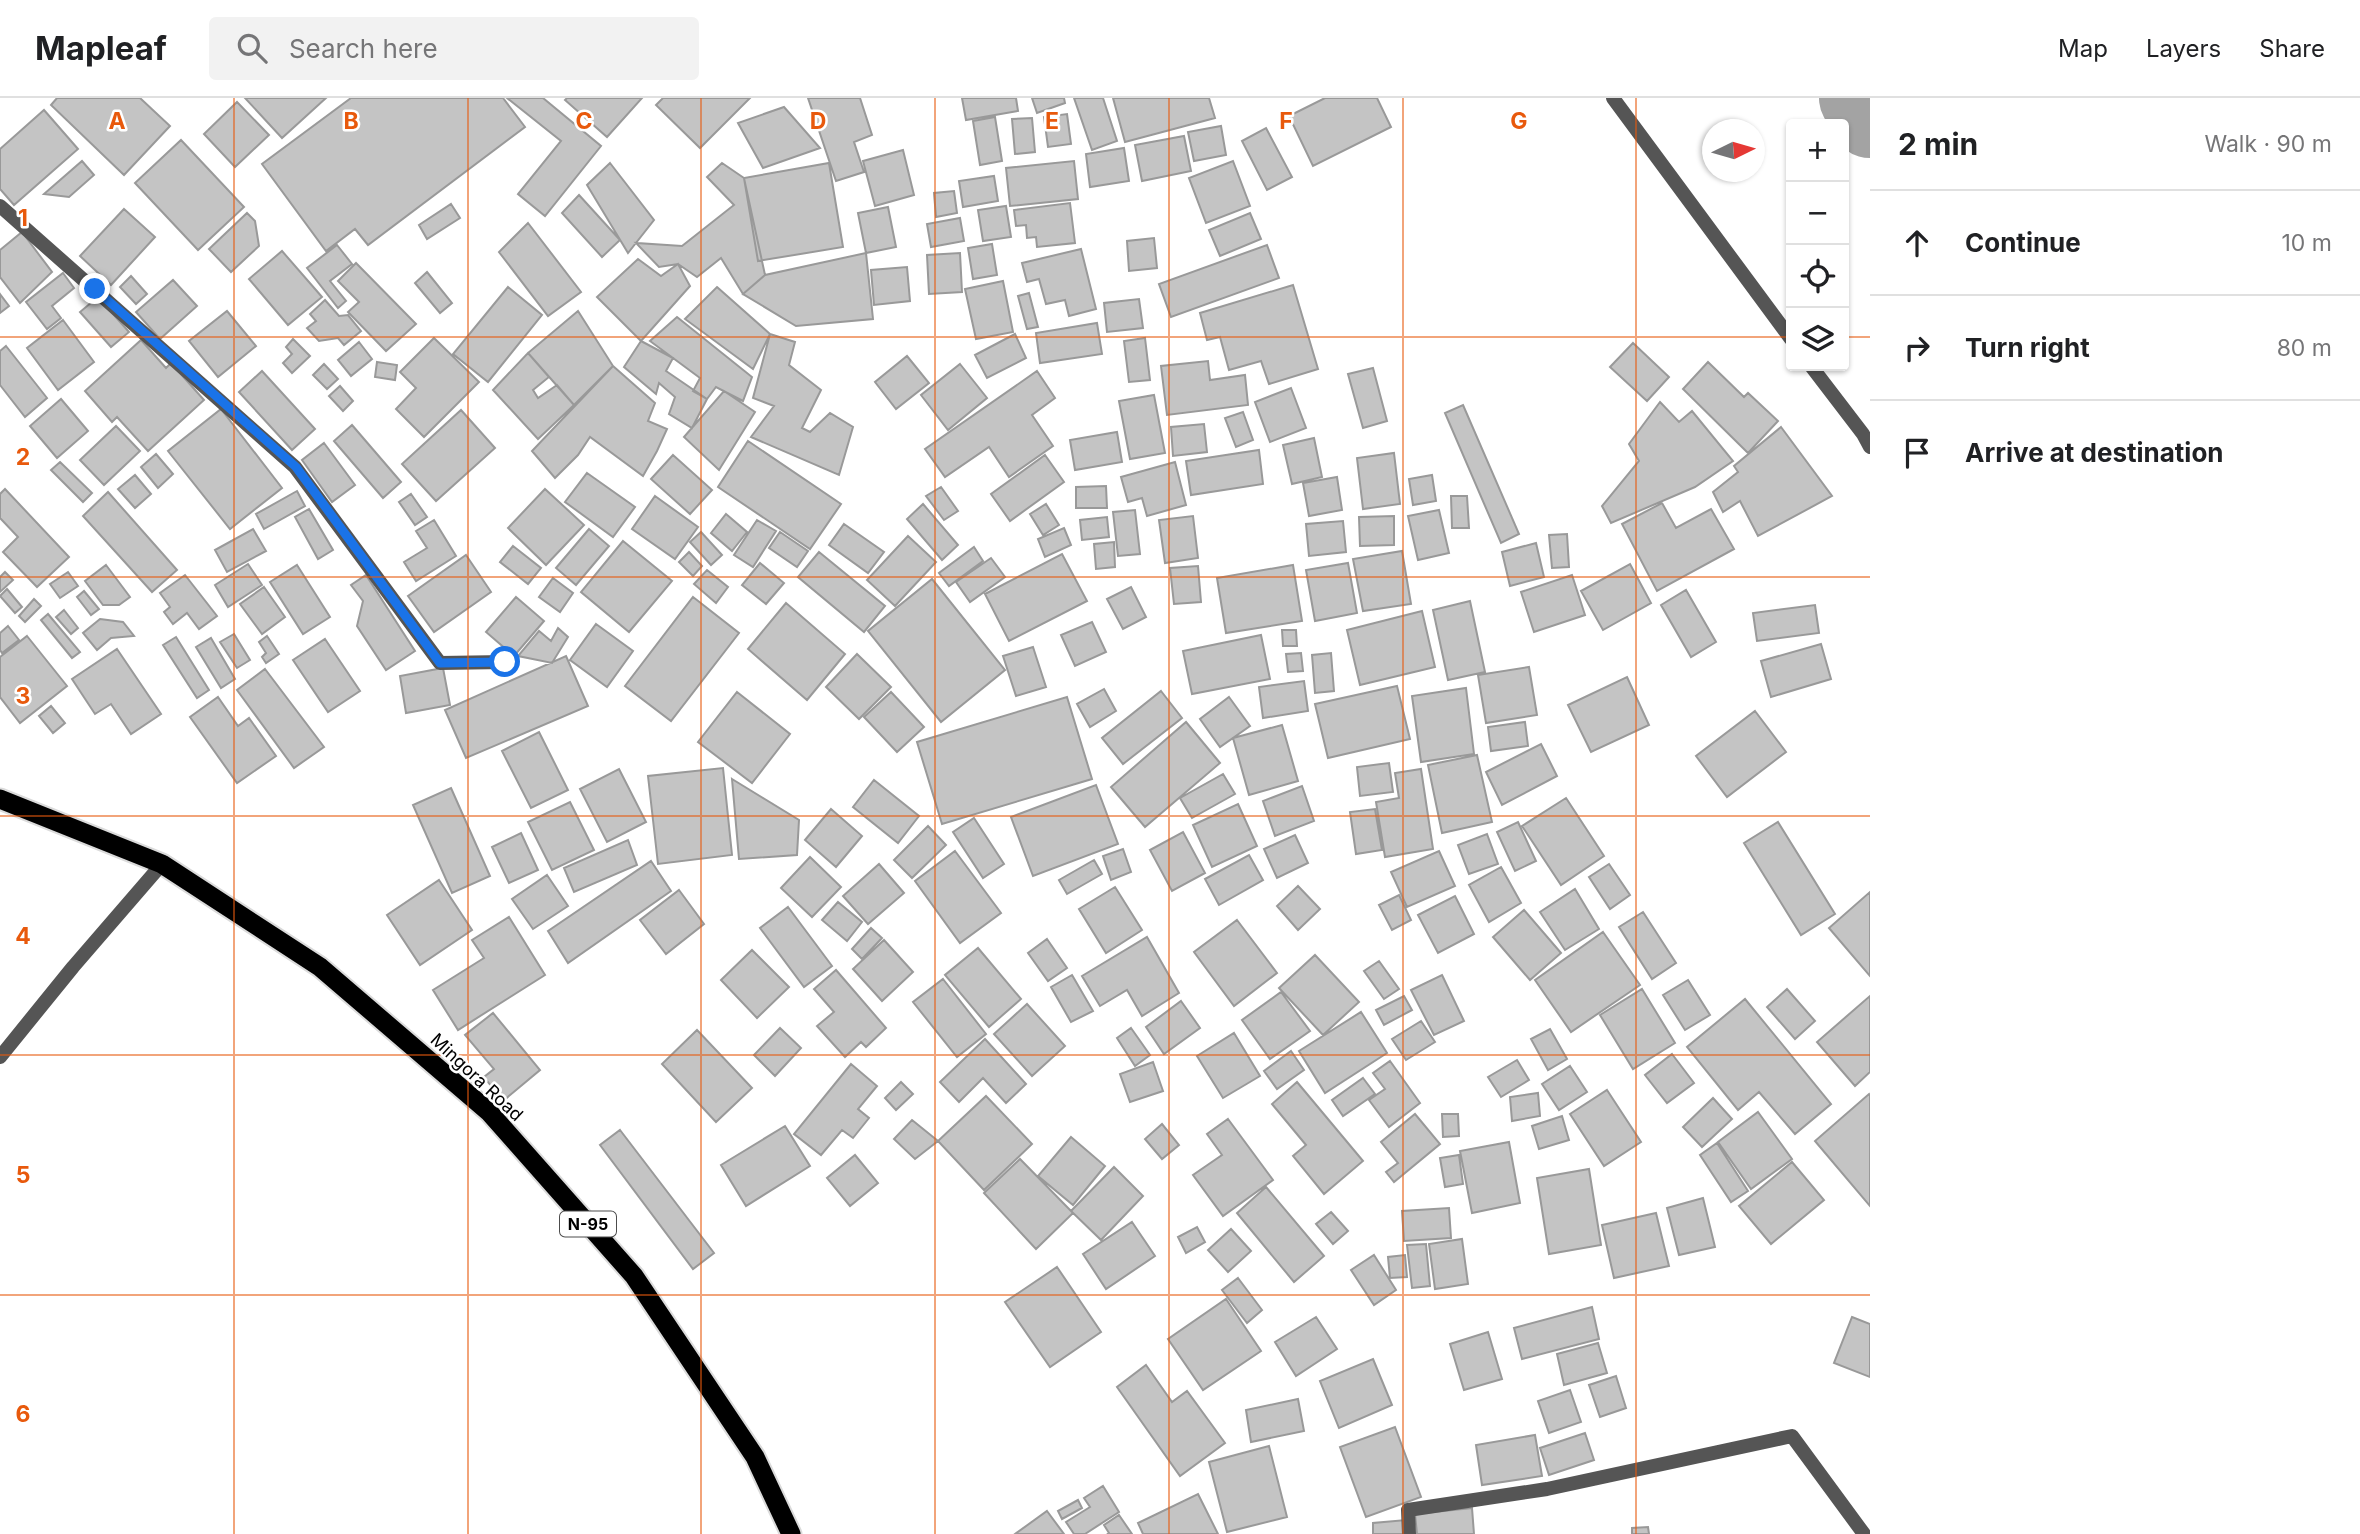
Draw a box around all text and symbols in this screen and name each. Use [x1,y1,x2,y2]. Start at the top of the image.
search box [209,17,699,80]
text: Mapleaf [35,28,167,68]
icon: search [233,29,271,67]
text: Search here [289,33,438,64]
text: Map [2058,34,2108,63]
text: Layers [2146,34,2221,63]
text: Share [2259,34,2325,63]
text: A [108,107,126,135]
text: B [343,107,359,135]
text: C [575,107,593,135]
text: D [810,107,826,135]
text: E [1045,107,1059,135]
text: F [1279,107,1293,135]
text: G [1510,107,1528,135]
north arrow [1702,119,1765,182]
map controls [1786,119,1849,371]
button: + [1786,119,1849,182]
text: 2 min [1898,126,1978,162]
text: Walk · 90 m [2204,130,2332,158]
button: − [1786,182,1849,245]
text: 1 [18,204,28,232]
icon: ahead [1898,224,1936,262]
text: Continue [1965,227,2081,258]
text: 10 m [2282,229,2332,257]
button: locate [1786,245,1849,308]
route end [79,273,110,304]
button: layers [1786,308,1849,371]
icon: right [1898,329,1936,367]
text: Turn right [1965,332,2090,363]
text: 80 m [2277,334,2332,362]
icon: arrive [1898,434,1936,472]
text: Arrive at destination [1965,437,2224,468]
text: 2 [16,443,30,471]
route start [489,646,520,677]
text: 3 [16,682,30,710]
text: 4 [15,922,31,950]
street label: Mingora Road [427,1029,527,1125]
text: 5 [16,1161,30,1189]
road number: N-95 [560,1212,616,1236]
text: 6 [16,1400,30,1428]

